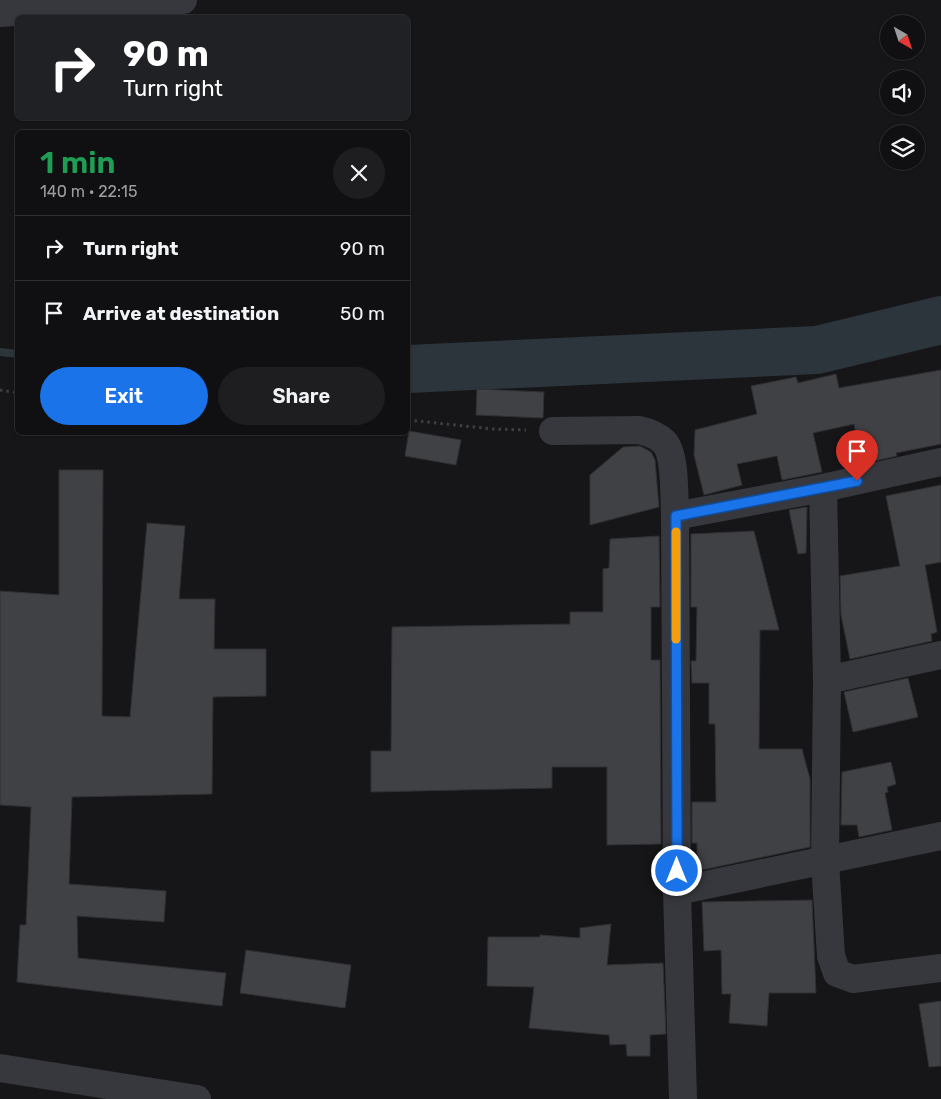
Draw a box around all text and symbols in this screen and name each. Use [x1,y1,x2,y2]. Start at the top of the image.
north arrow [880,15,925,60]
map controls [880,15,925,170]
text: 90 m [123,33,209,75]
icon: right [40,35,105,100]
button: sound [880,70,925,115]
text: Turn right [123,75,223,102]
button: layers [880,125,925,170]
text: 1 min [40,145,115,181]
button: close [333,147,385,199]
text: 140 m · 22:15 [40,182,137,201]
icon: right [40,234,68,262]
text: Turn right [83,237,178,260]
text: 90 m [340,237,385,260]
icon: arrive [40,299,68,327]
text: Arrive at destination [83,302,279,325]
text: 50 m [340,302,385,325]
button: Exit [40,367,208,425]
button: Share [218,367,385,425]
pin [836,430,878,481]
icon: arrive [843,437,871,465]
position arrow [650,844,702,896]

